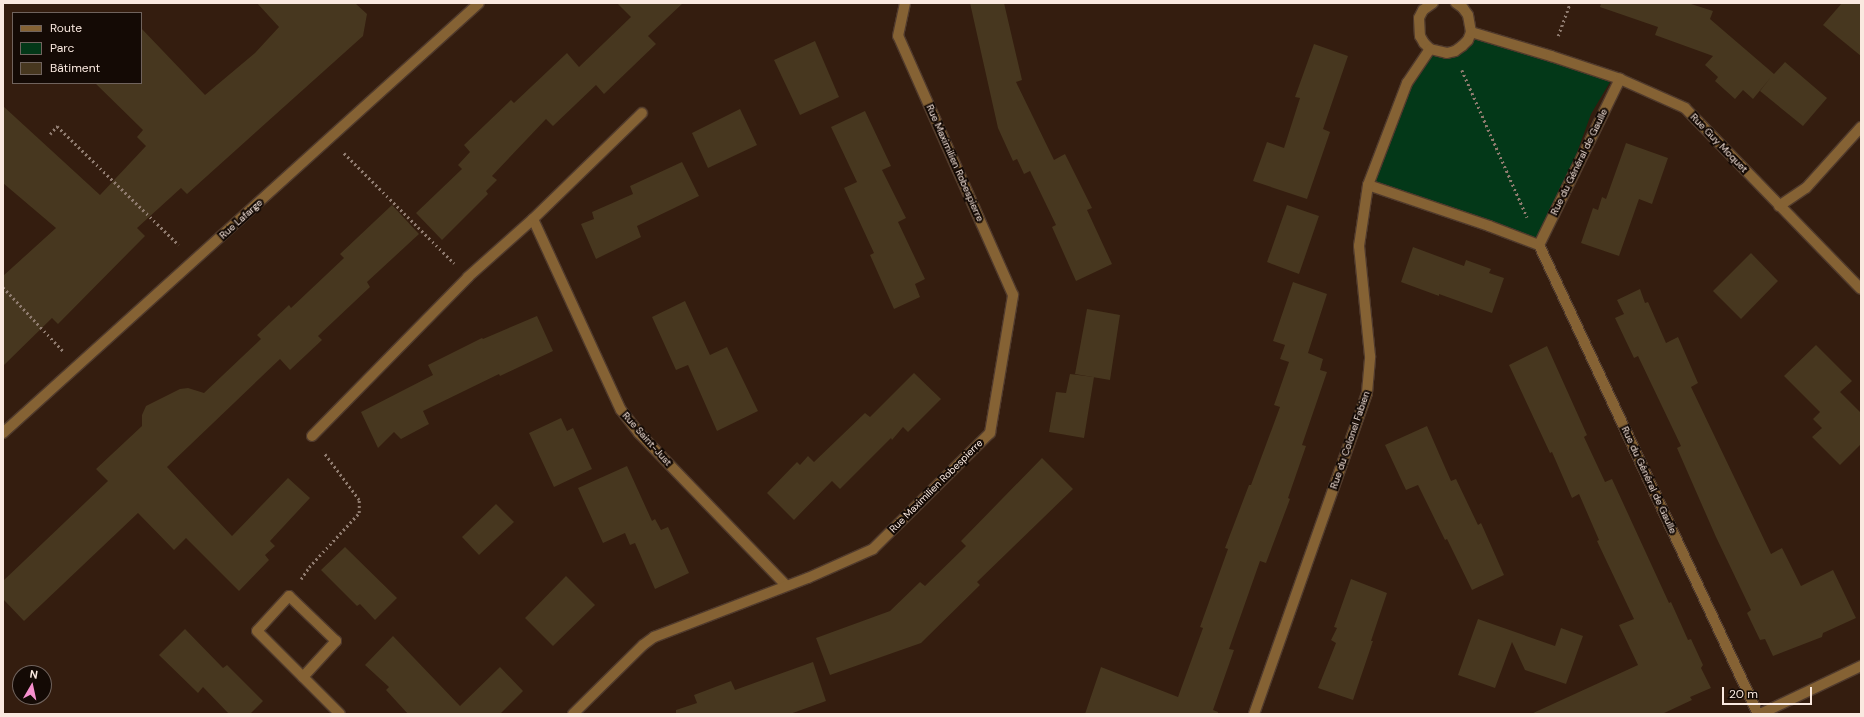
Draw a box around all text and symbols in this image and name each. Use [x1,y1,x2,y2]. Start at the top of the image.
legend [12,12,142,84]
text: Route [50,20,82,36]
text: Parc [50,40,74,56]
text: Bâtiment [50,60,100,76]
street label: Rue Maximilien Robespierre [924,103,986,223]
street label: Rue du Général de Gaulle [1548,107,1610,217]
street label: Rue Guy Moquet [1688,111,1750,175]
street label: Rue Lafarge [217,196,265,242]
street label: Rue du Colonel Fabien [1328,389,1372,491]
street label: Rue Saint-Just [620,410,674,468]
street label: Rue du Général de Gaulle [1619,424,1679,536]
street label: Rue Maximilien Robespierre [887,437,985,535]
north arrow [12,665,52,705]
text: N [29,667,39,682]
scale bar [1724,679,1814,705]
text: 20 m [1729,686,1758,702]

